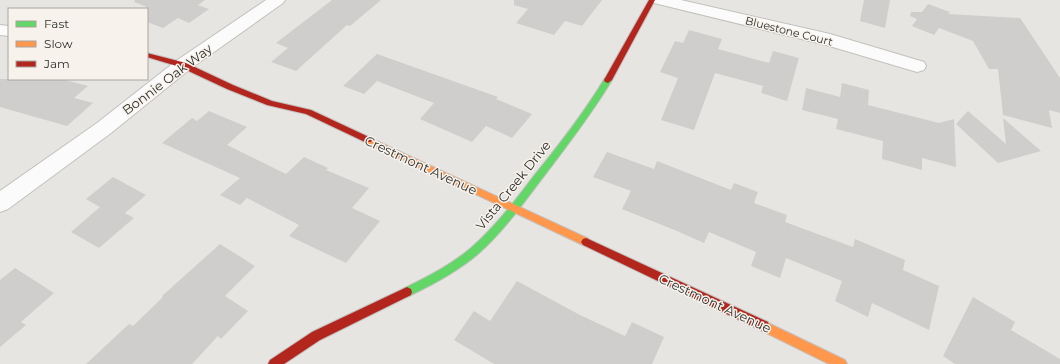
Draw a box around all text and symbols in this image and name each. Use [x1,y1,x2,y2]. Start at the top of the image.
legend [8,8,148,80]
street label: Bluestone Court [744,13,835,49]
text: Fast [44,16,69,31]
text: Slow [44,36,73,51]
street label: Bonnie Oak Way [119,39,216,118]
text: Jam [43,56,70,71]
street label: Crestmont Avenue [362,132,480,198]
street label: Vista Creek Drive [472,137,554,233]
street label: Crestmont Avenue [656,270,774,336]

